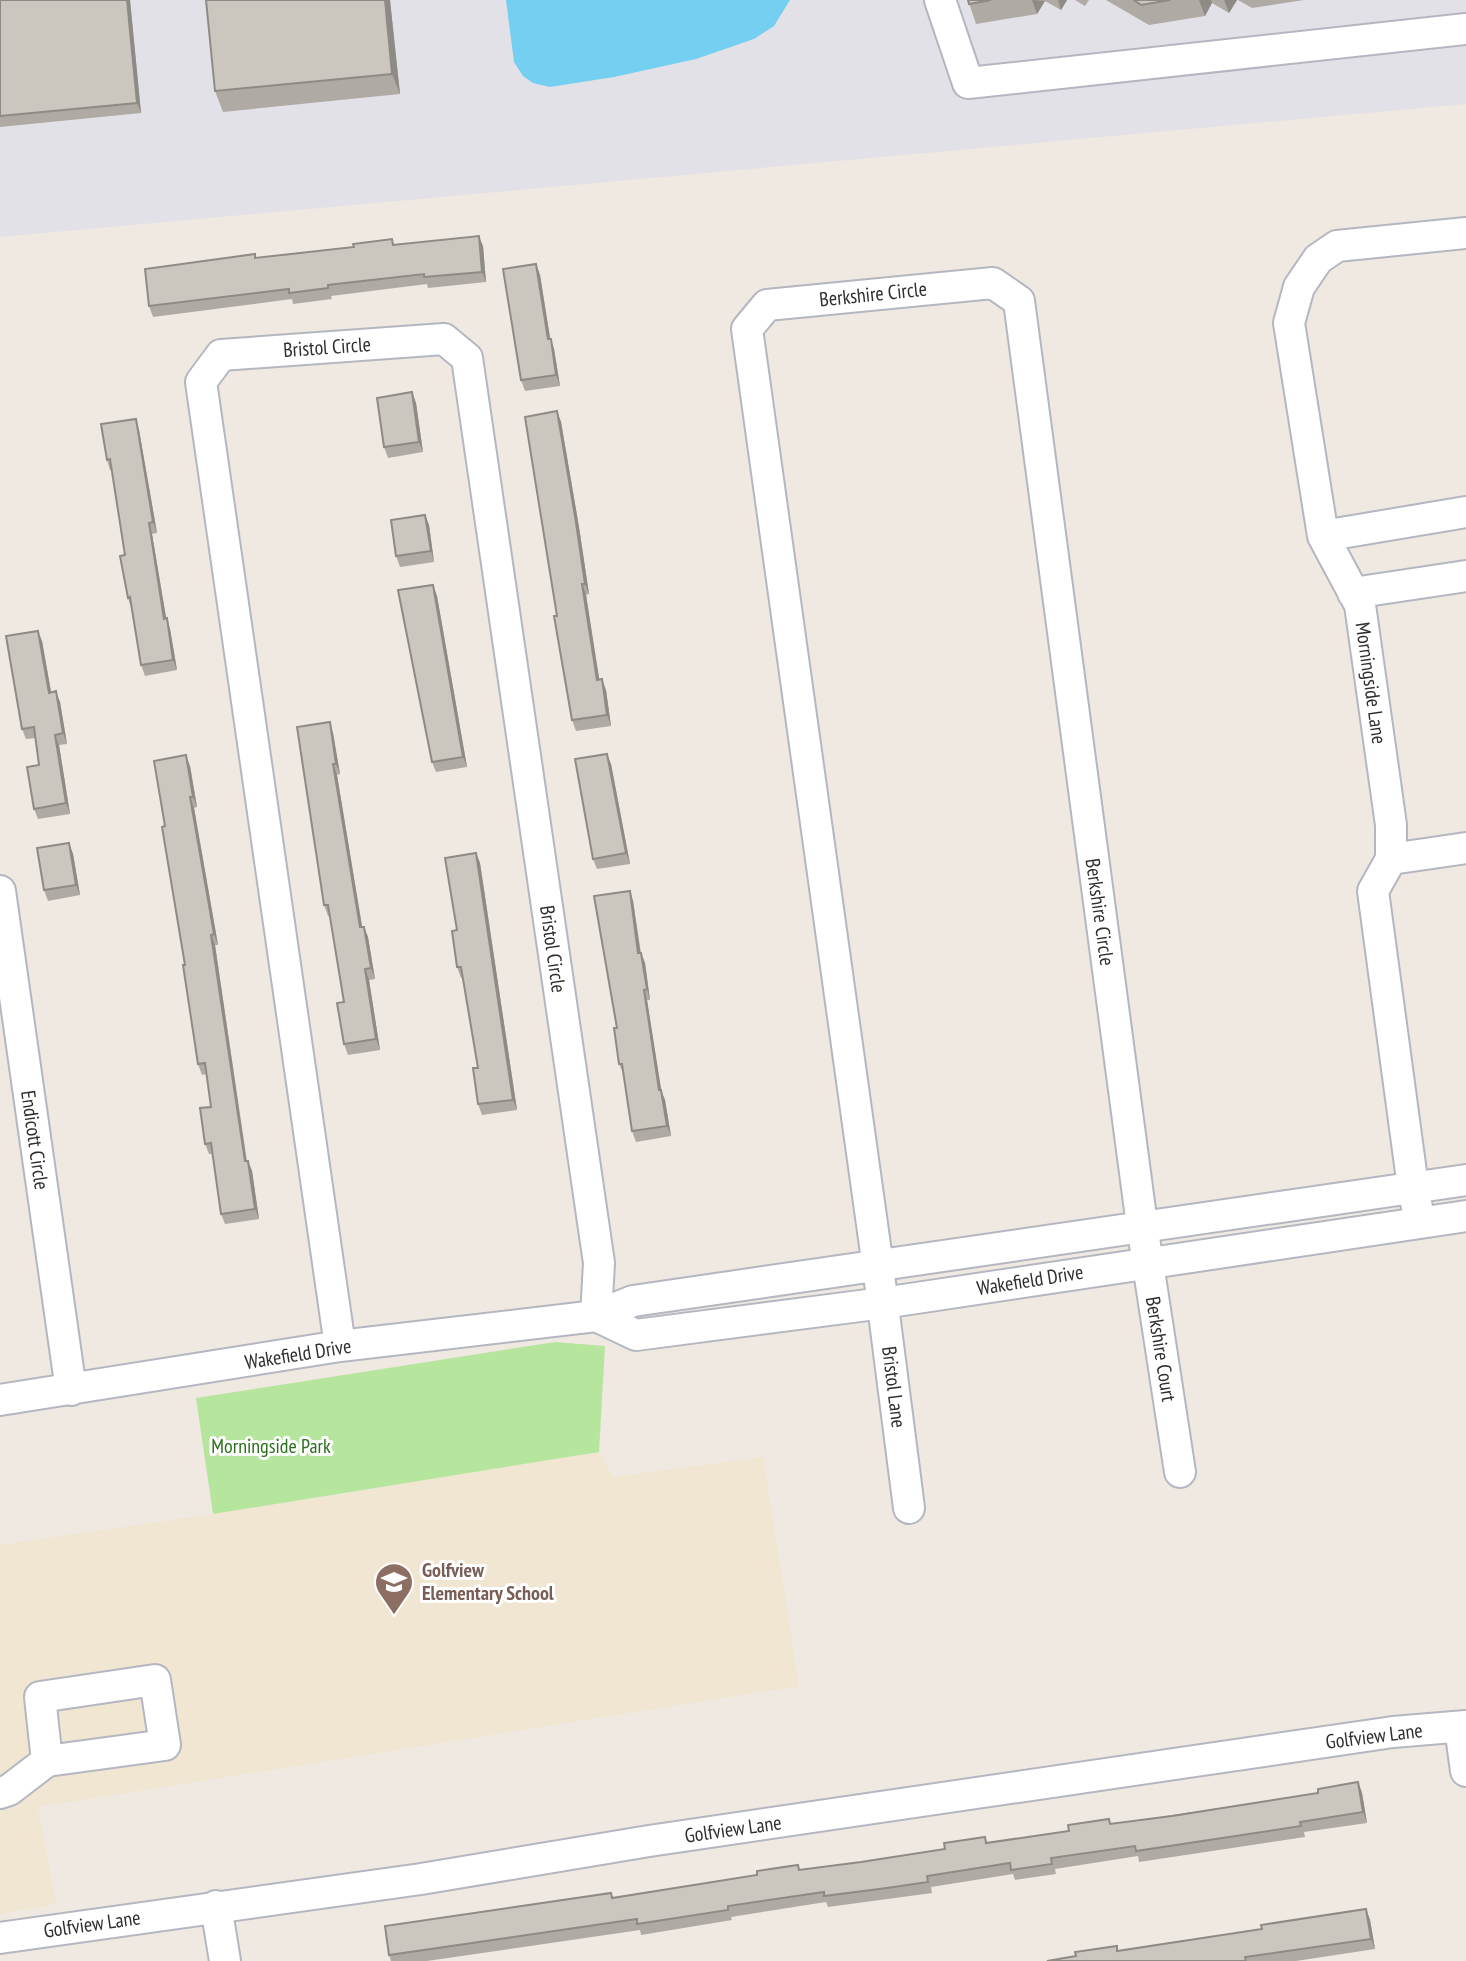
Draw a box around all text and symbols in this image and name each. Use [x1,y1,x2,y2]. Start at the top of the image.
street label: Berkshire Circle [818,275,928,313]
street label: Bristol Circle [282,331,372,363]
street label: Morningside Lane [1350,620,1392,746]
street label: Berkshire Circle [1080,857,1120,967]
street label: Bristol Circle [534,904,572,994]
street label: Endicott Circle [15,1089,55,1191]
street label: Wakefield Drive [975,1259,1085,1301]
street label: Berkshire Court [1140,1295,1182,1404]
street label: Wakefield Drive [243,1333,353,1375]
street label: Bristol Lane [876,1345,912,1429]
park label: Morningside Park [211,1433,331,1459]
place label: Golfview Elementary School [422,1557,554,1606]
school or university icon: Golfview Elementary School [373,1561,415,1616]
street label: Golfview Lane [1324,1717,1424,1755]
street label: Golfview Lane [683,1809,783,1849]
street label: Golfview Lane [42,1904,142,1944]

